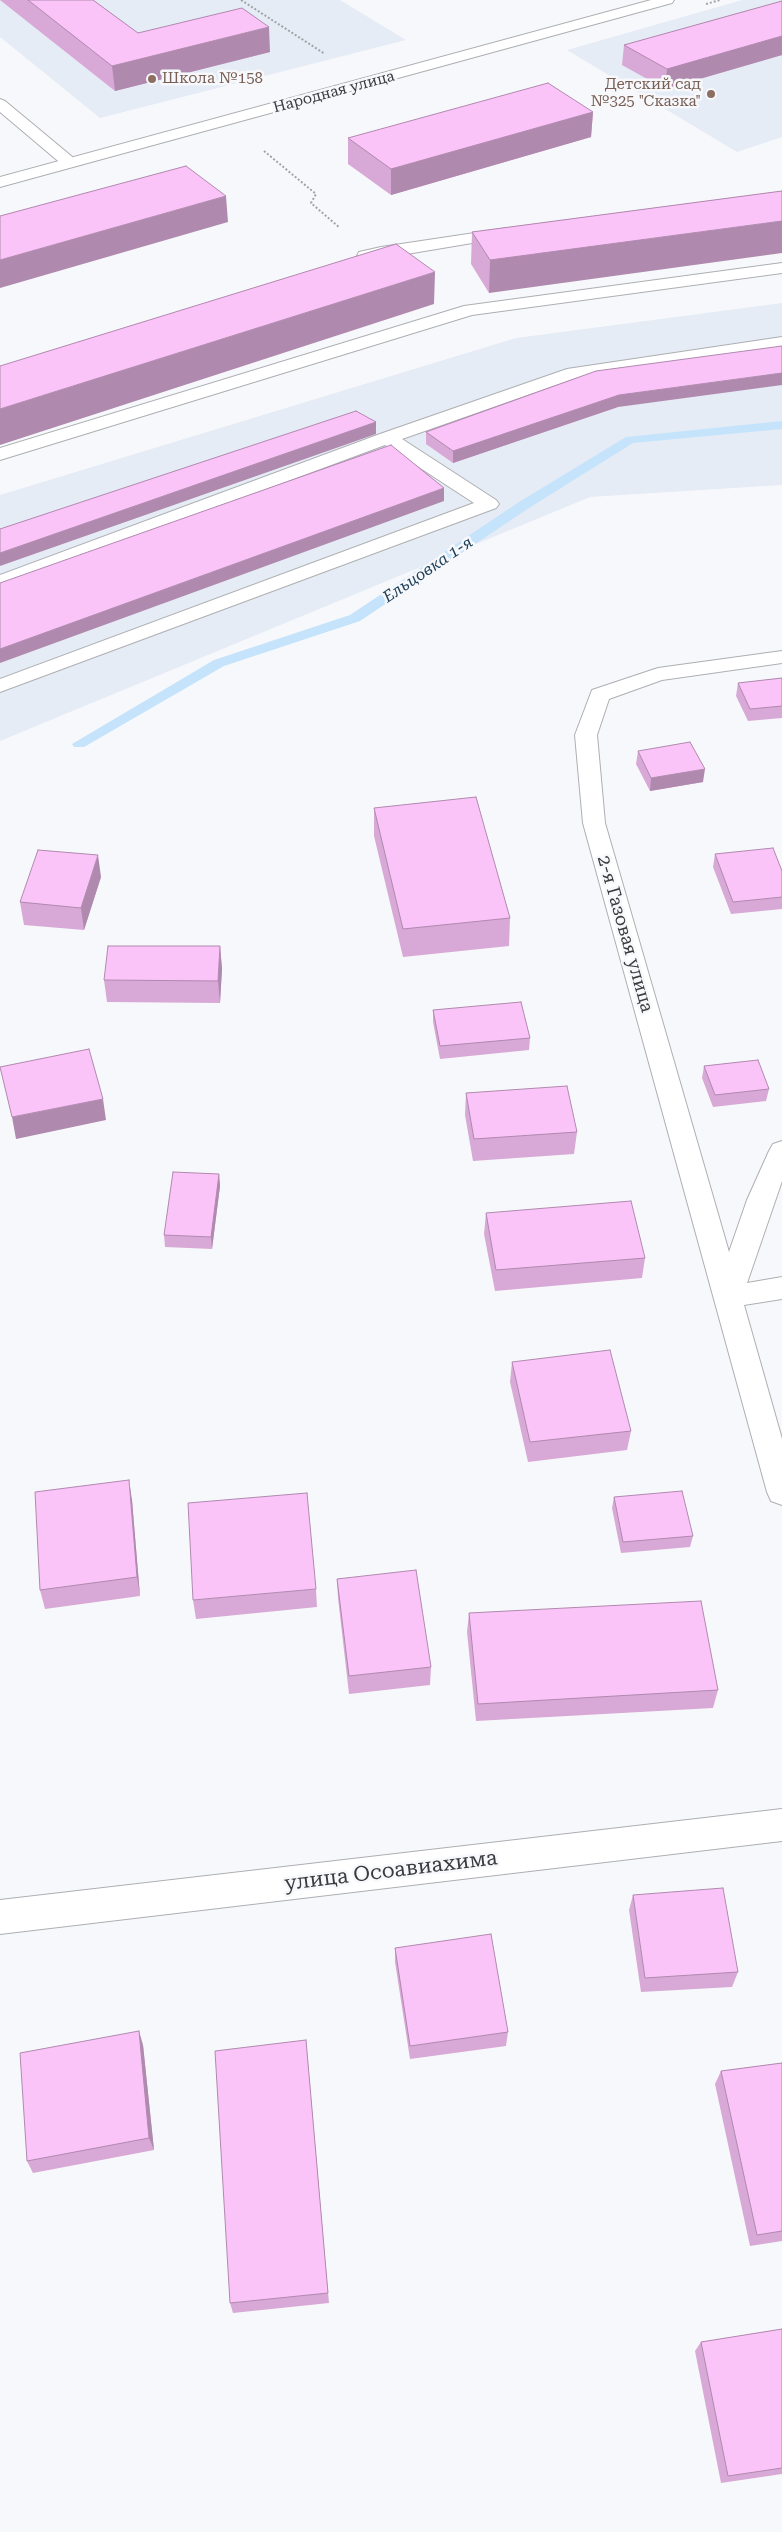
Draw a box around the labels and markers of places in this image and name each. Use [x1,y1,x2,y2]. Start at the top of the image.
place label: Школа №158 [162,70,263,88]
marker: Школа №158 [146,73,158,85]
place label: Детский сад №325 "Сказка" [591,76,701,111]
marker: Детский сад №325 "Сказка" [705,88,717,100]

